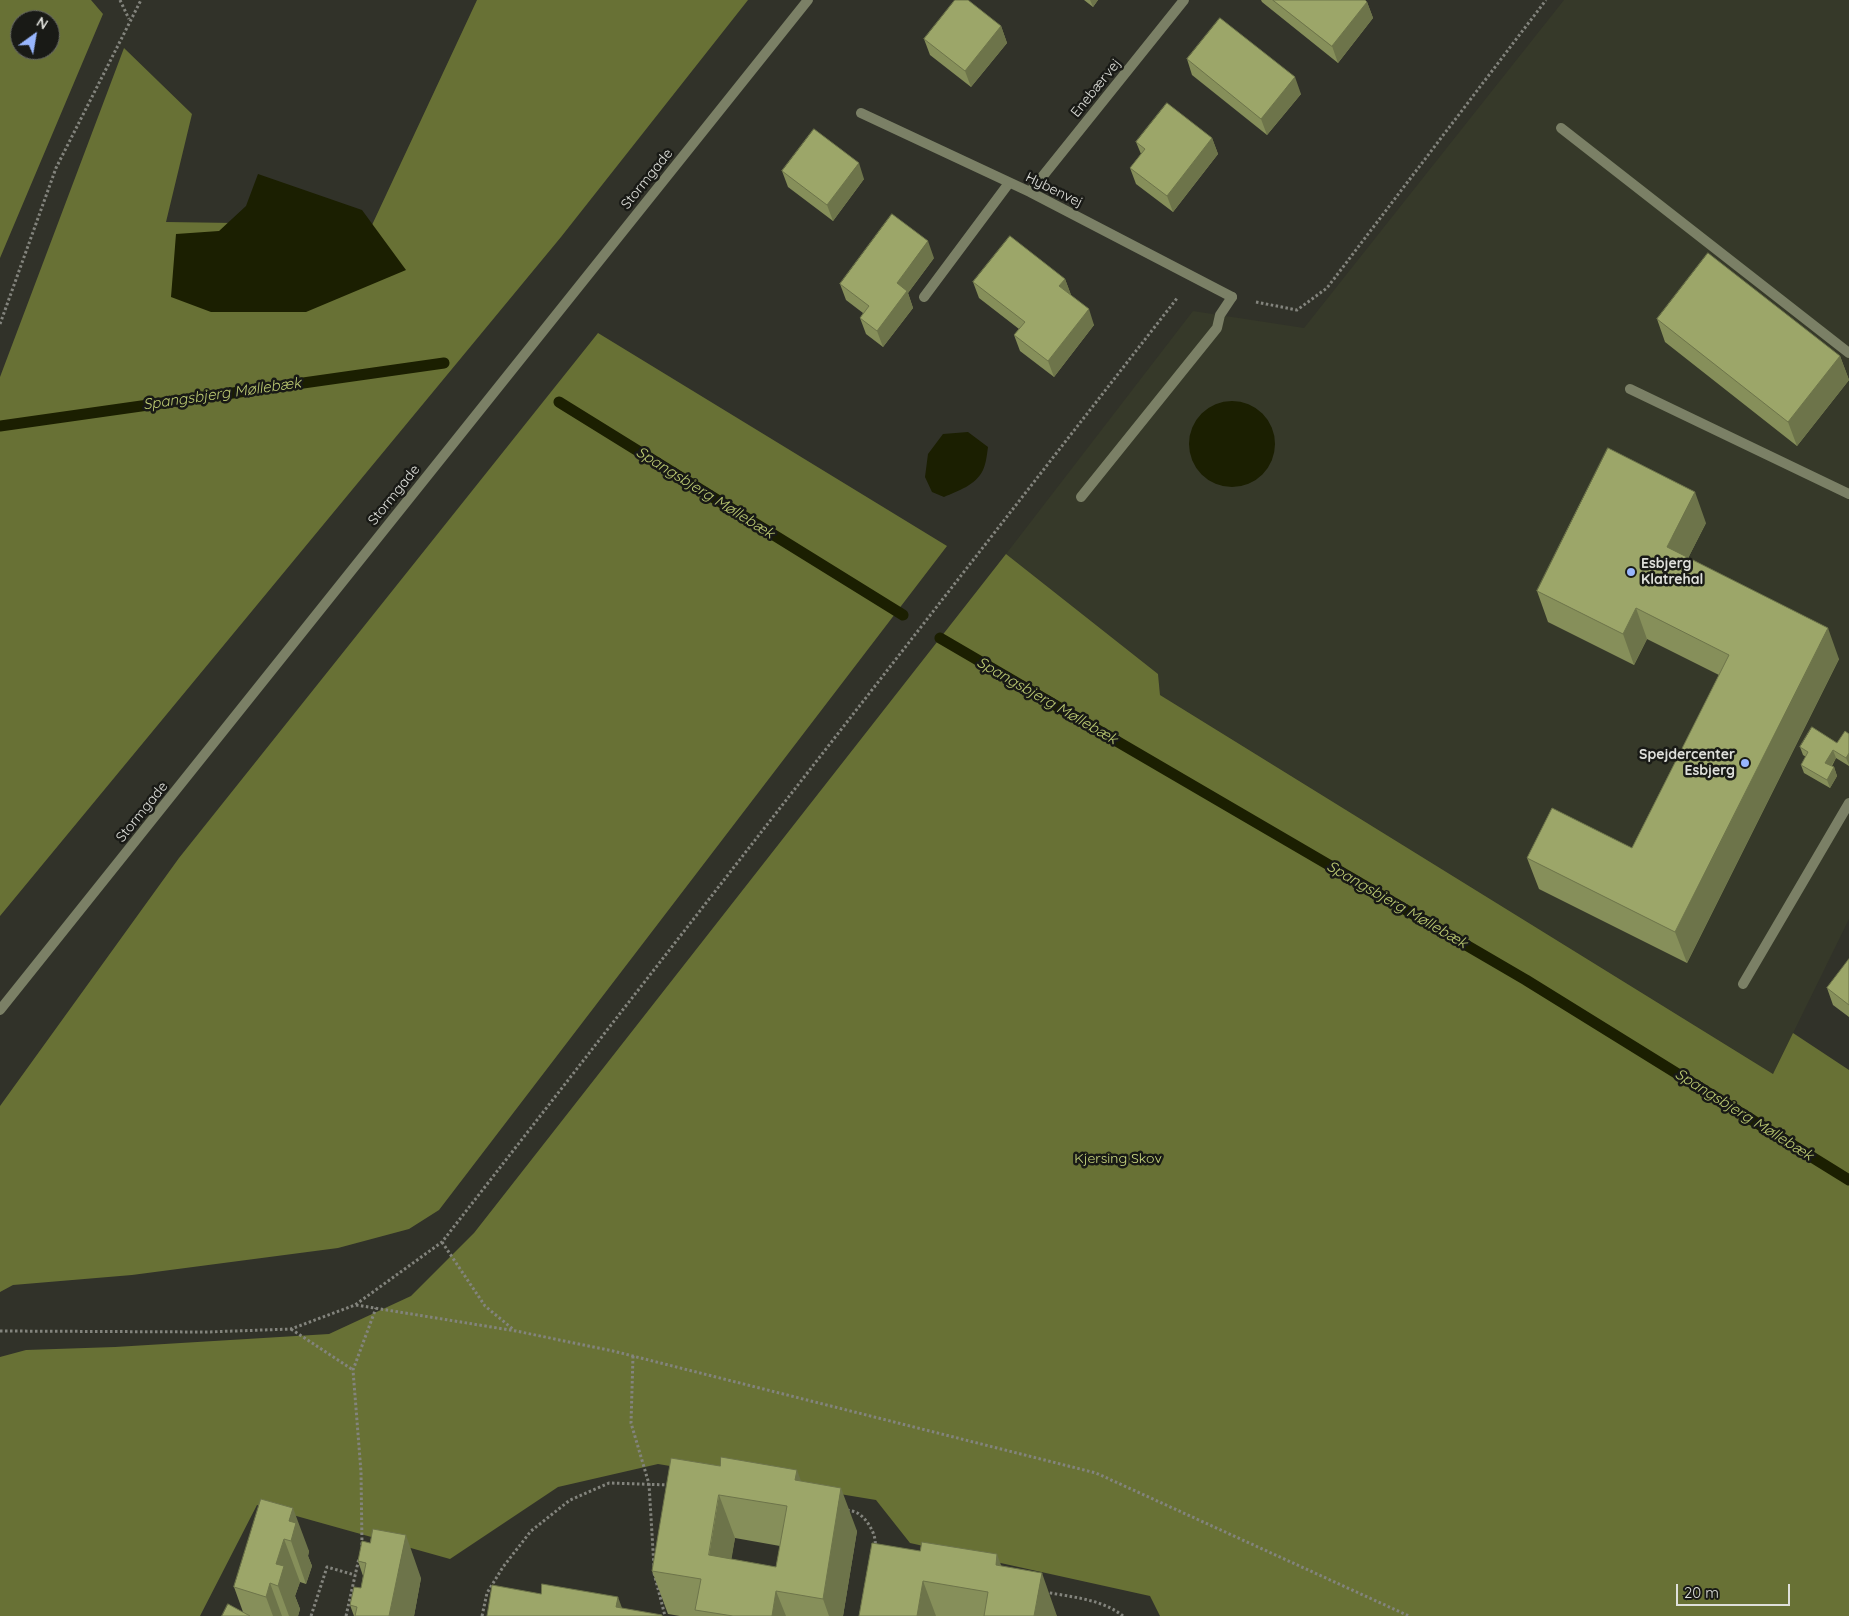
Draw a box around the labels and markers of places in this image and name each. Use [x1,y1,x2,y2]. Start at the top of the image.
place label: Esbjerg Klatrehal [1641,556,1703,588]
marker: Esbjerg Klatrehal [1625,566,1637,578]
place label: Spejdercenter Esbjerg [1639,747,1735,780]
marker: Spejdercenter Esbjerg [1739,757,1751,769]

